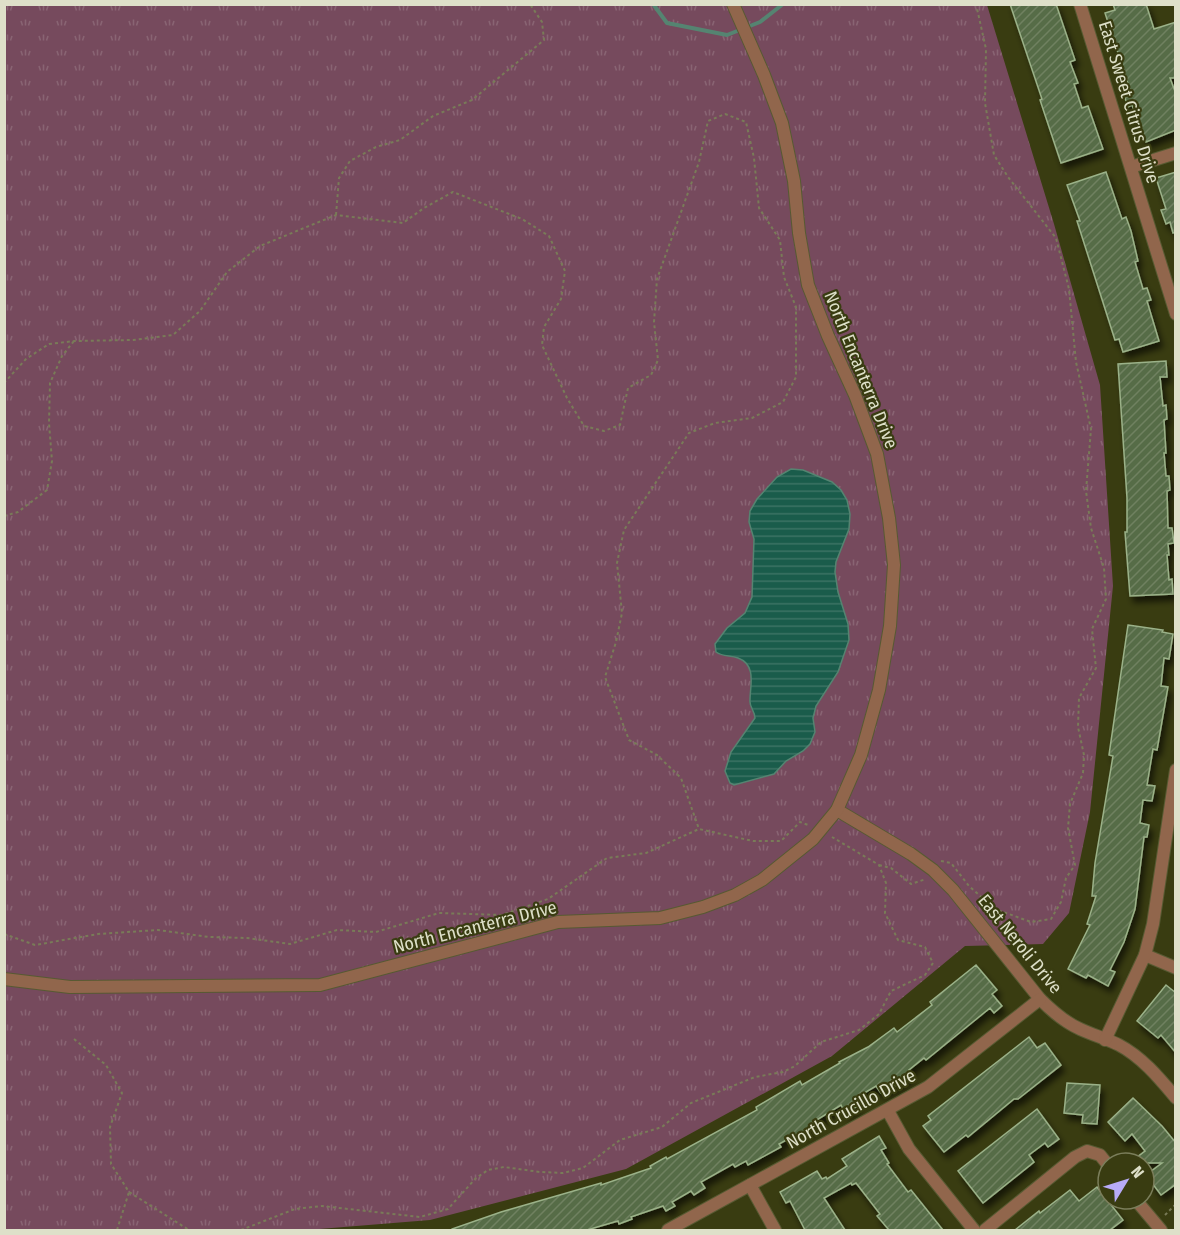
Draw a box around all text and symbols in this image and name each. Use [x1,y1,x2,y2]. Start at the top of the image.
street label: East Sweet Citrus Drive [1094,18,1164,186]
street label: North Encanterra Drive [819,288,903,452]
street label: East Neroli Drive [973,890,1067,998]
street label: North Encanterra Drive [391,896,559,958]
street label: North Crucillo Drive [783,1064,920,1154]
north arrow [1096,1151,1156,1211]
text: N [1127,1162,1148,1182]

